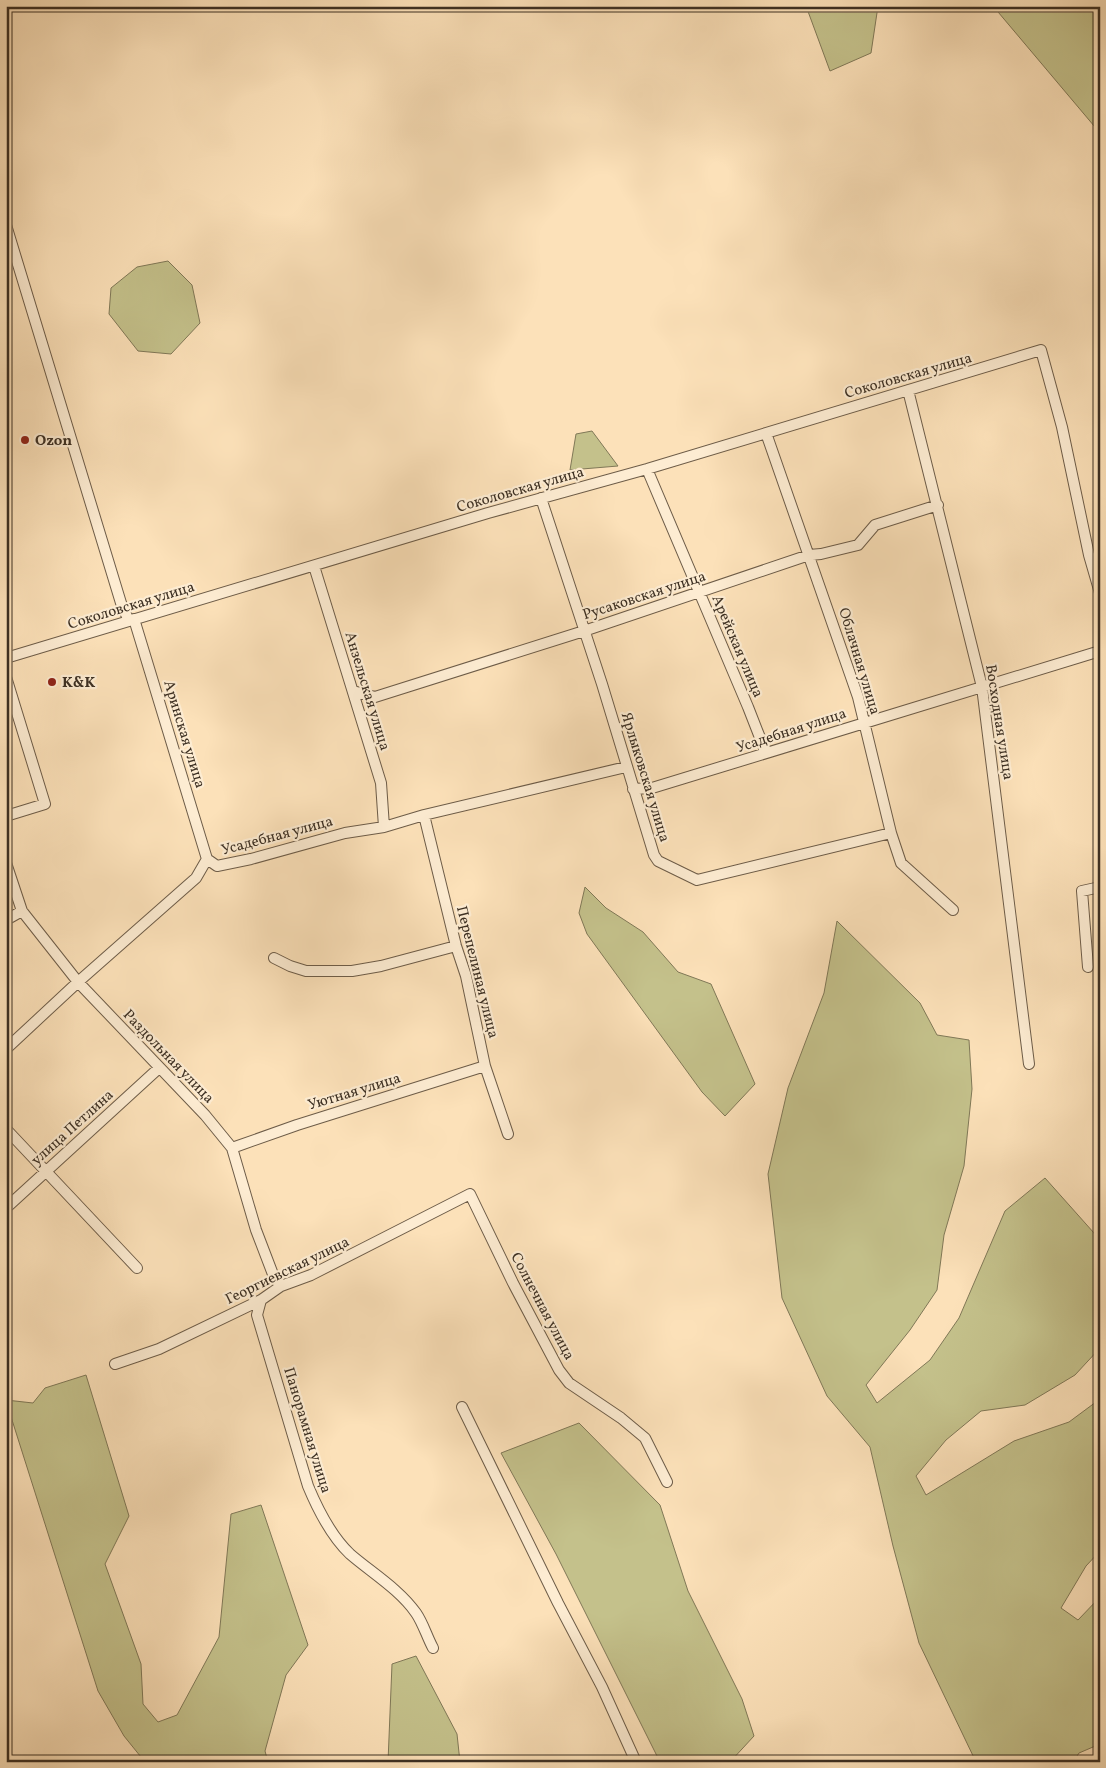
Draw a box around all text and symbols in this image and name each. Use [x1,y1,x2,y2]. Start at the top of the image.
street label: Соколовская улица [842,348,975,405]
place label: Ozon [35,431,72,452]
marker: Ozon [19,434,31,446]
street label: Соколовская улица [454,462,587,519]
street label: Русаковская улица [580,567,709,626]
street label: Соколовская улица [65,577,197,636]
street label: Арейская улица [706,592,768,701]
street label: Облачная улица [832,605,885,717]
street label: Анзельская улица [339,630,395,753]
street label: Восходная улица [979,663,1018,782]
place label: K&K [62,673,95,694]
marker: K&K [46,676,58,688]
street label: Аринская улица [157,678,210,791]
street label: Усадебная улица [734,704,849,759]
street label: Ярлыковская улица [615,710,674,845]
street label: Усадебная улица [219,811,336,861]
street label: Перепелиная улица [450,904,503,1041]
street label: Раздольная улица [118,1005,218,1109]
street label: Уютная улица [305,1068,404,1117]
street label: улица Петлина [27,1085,119,1171]
street label: Георгиевская улица [222,1232,353,1311]
street label: Солнечная улица [504,1249,579,1364]
street label: Панорамная улица [277,1365,336,1496]

